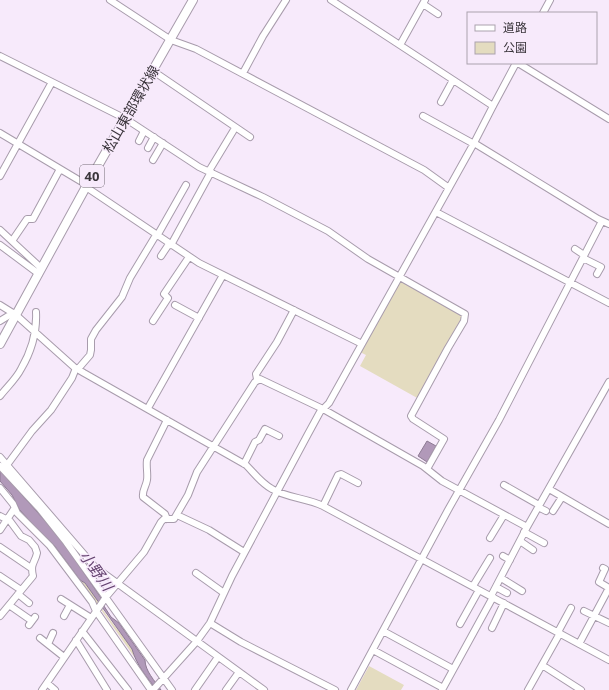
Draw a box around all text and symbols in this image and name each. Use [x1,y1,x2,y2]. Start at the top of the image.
legend [467,12,597,64]
text: 道路 [503,19,527,36]
text: 公園 [503,39,527,56]
street label: 松山東部環状線 [98,62,163,156]
road number: 40 [80,165,104,187]
water label: 小野川 [75,546,119,596]

